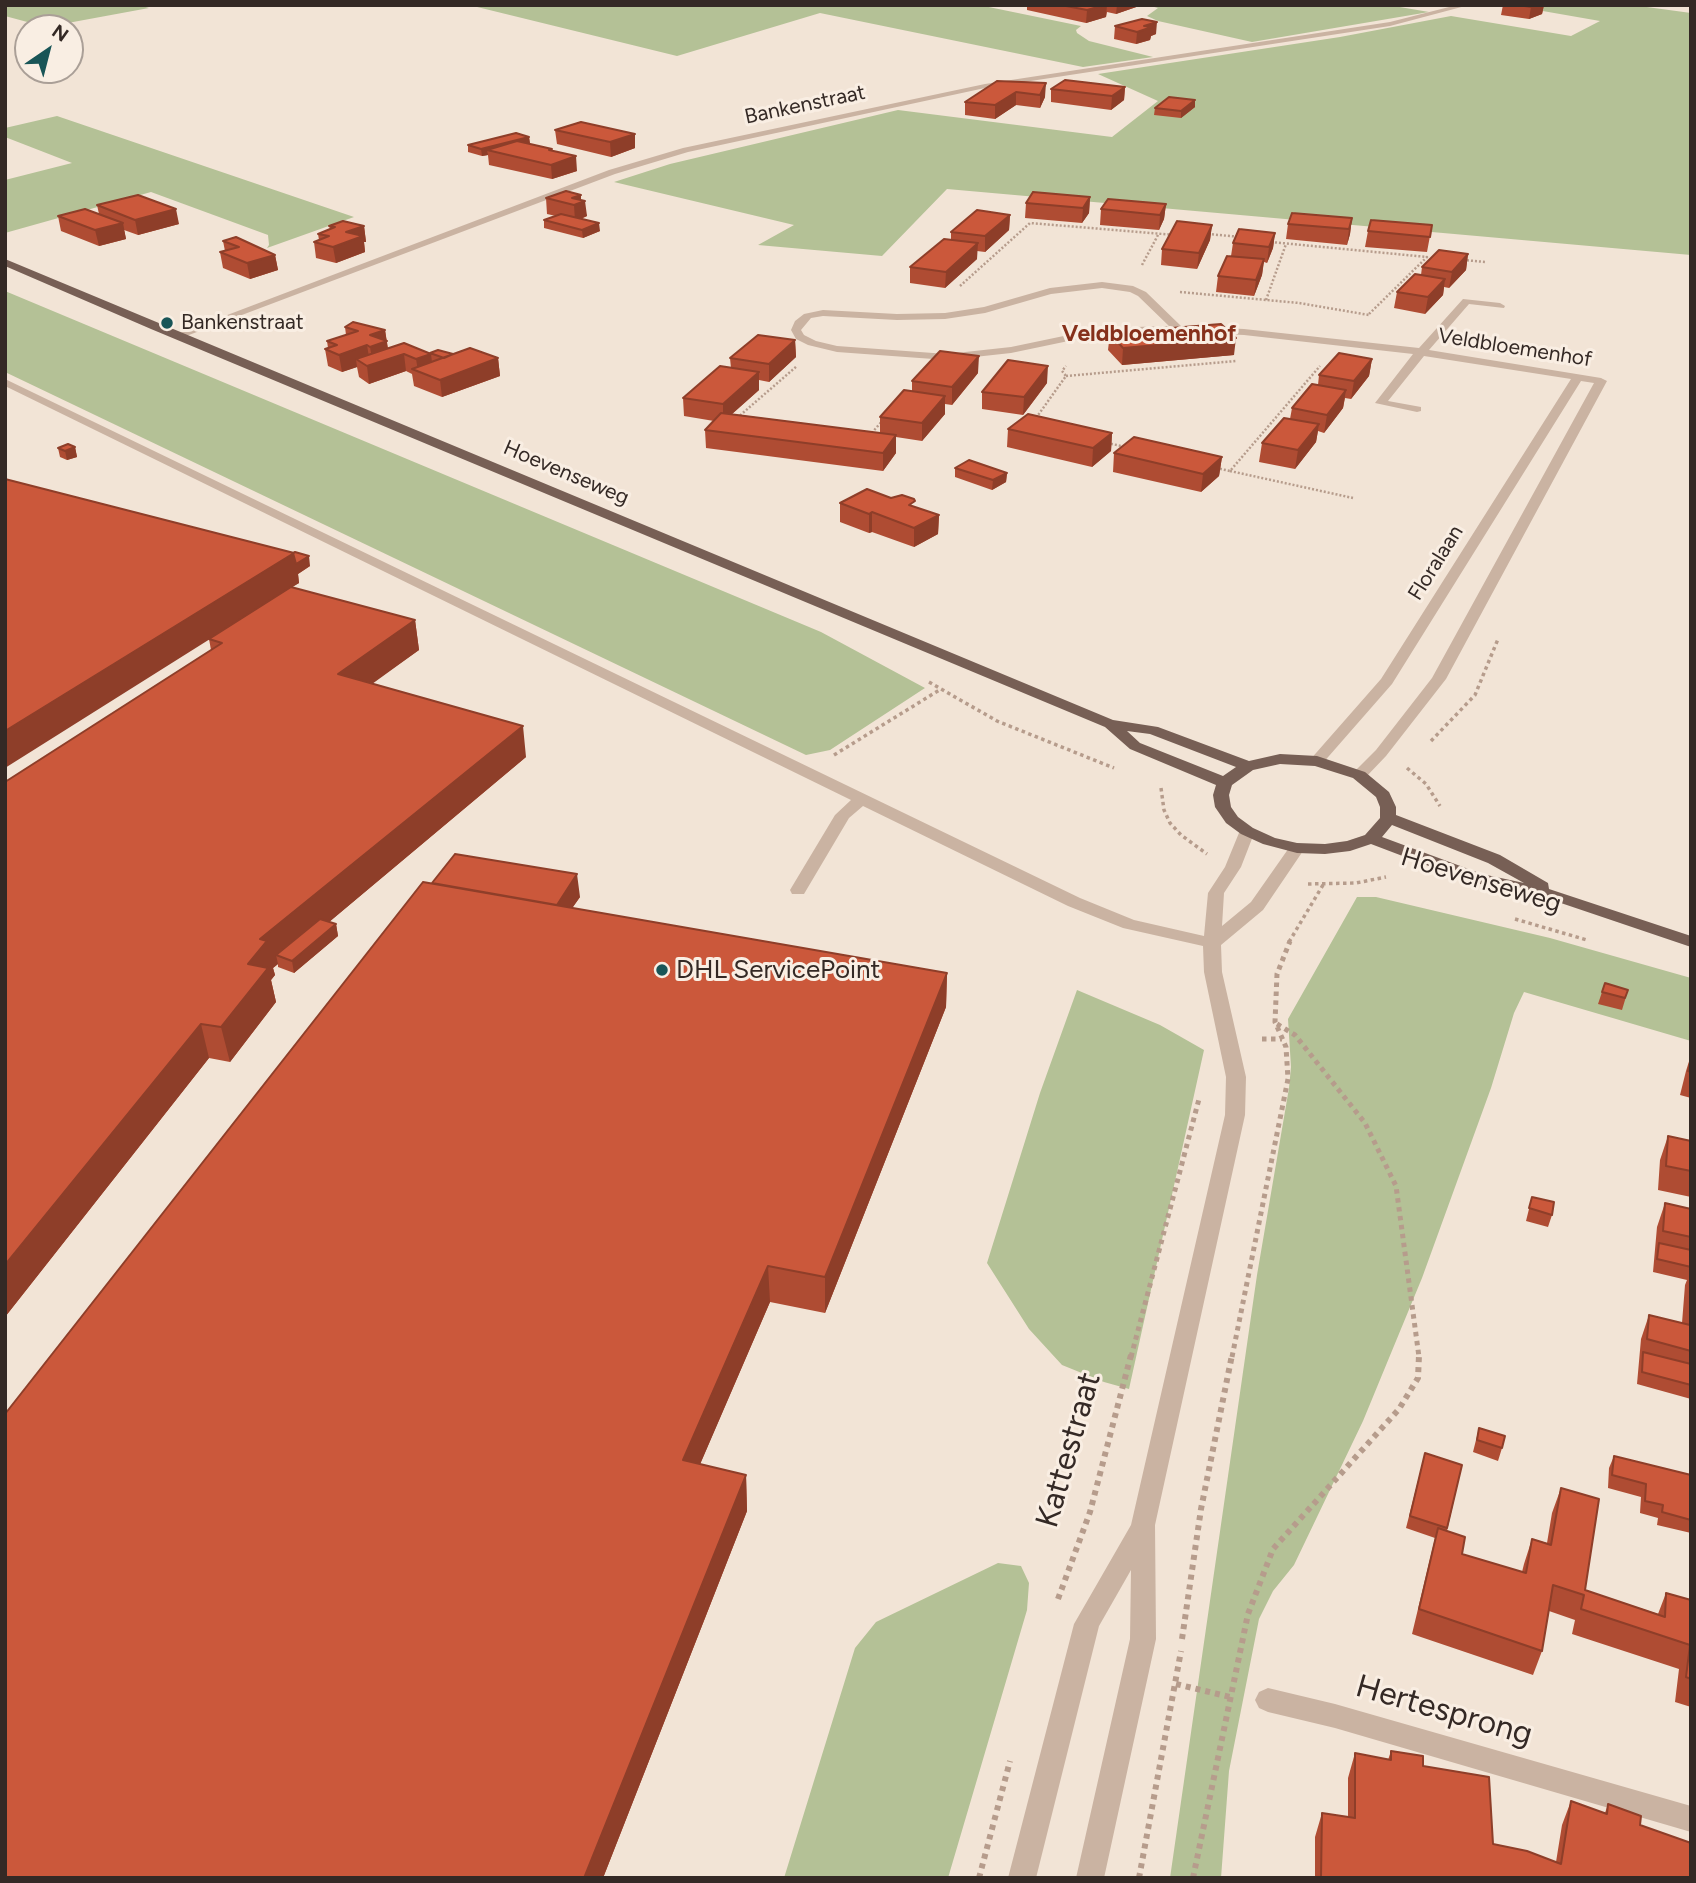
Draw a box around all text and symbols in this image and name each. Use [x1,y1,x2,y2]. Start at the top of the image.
north arrow [14,14,84,84]
text: N [48,19,73,47]
street label: Bankenstraat [742,80,868,130]
place label: Bankenstraat [181,310,304,336]
marker: Bankenstraat [159,315,175,331]
district label: Veldbloemenhof [1062,320,1236,348]
street label: Veldbloemenhof [1436,323,1594,373]
street label: Hoevenseweg [499,435,633,511]
street label: Floralaan [1403,521,1469,605]
street label: Hoevenseweg [1397,842,1565,920]
place label: DHL ServicePoint [676,954,880,986]
marker: DHL ServicePoint [654,962,670,978]
street label: Kattestraat [1029,1368,1109,1532]
street label: Hertesprong [1351,1668,1537,1754]

